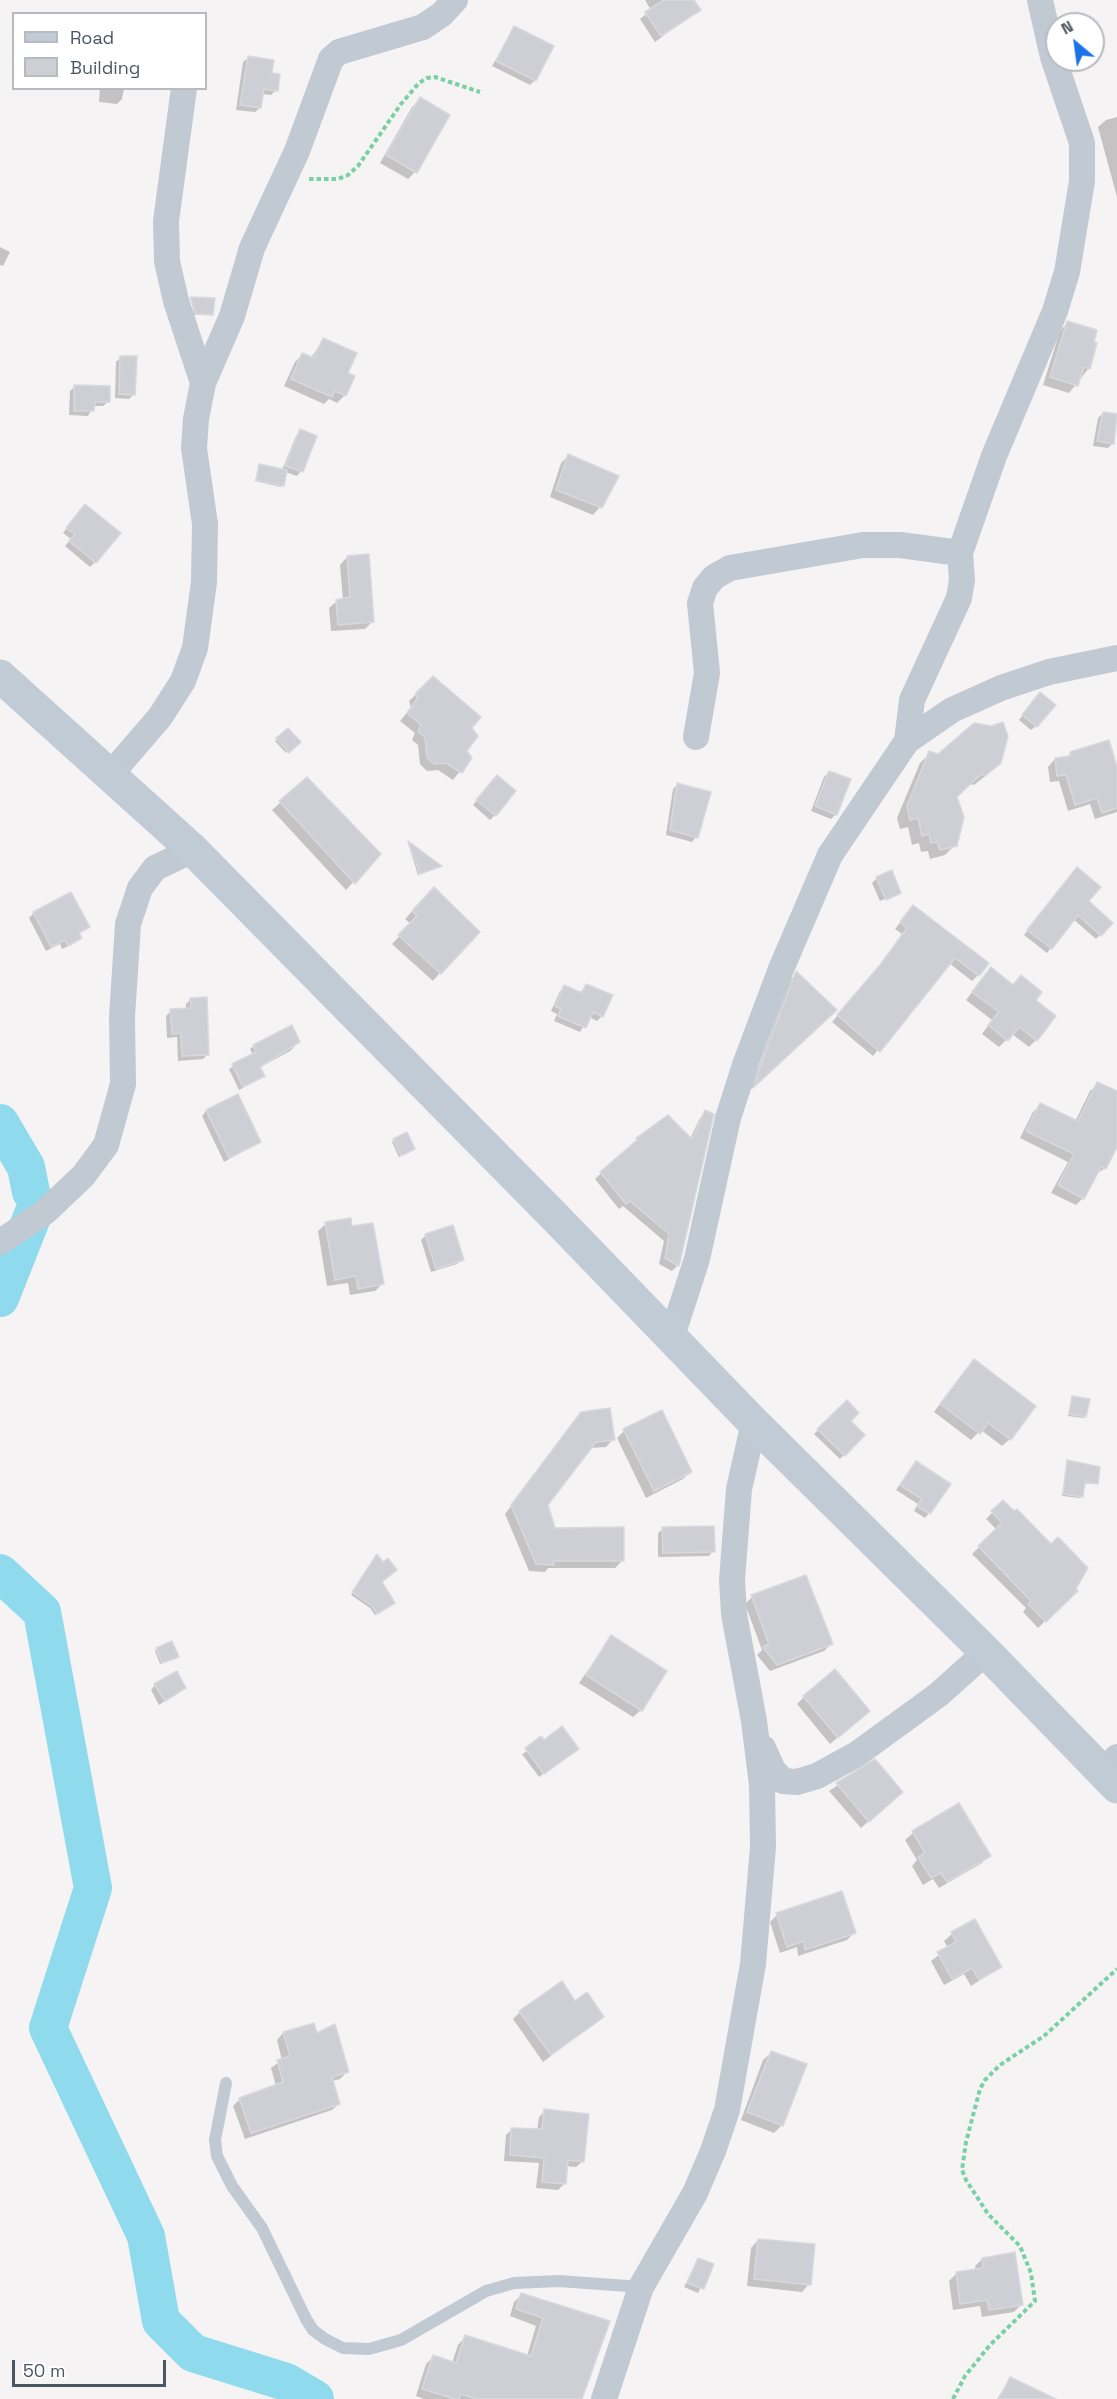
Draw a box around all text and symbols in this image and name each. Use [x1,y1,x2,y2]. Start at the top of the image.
legend [12,12,207,90]
north arrow [1045,12,1105,72]
text: N [1057,16,1077,39]
text: Road [70,26,114,49]
text: Building [70,56,140,79]
scale bar [15,2348,170,2386]
text: 50 m [23,2359,65,2382]

